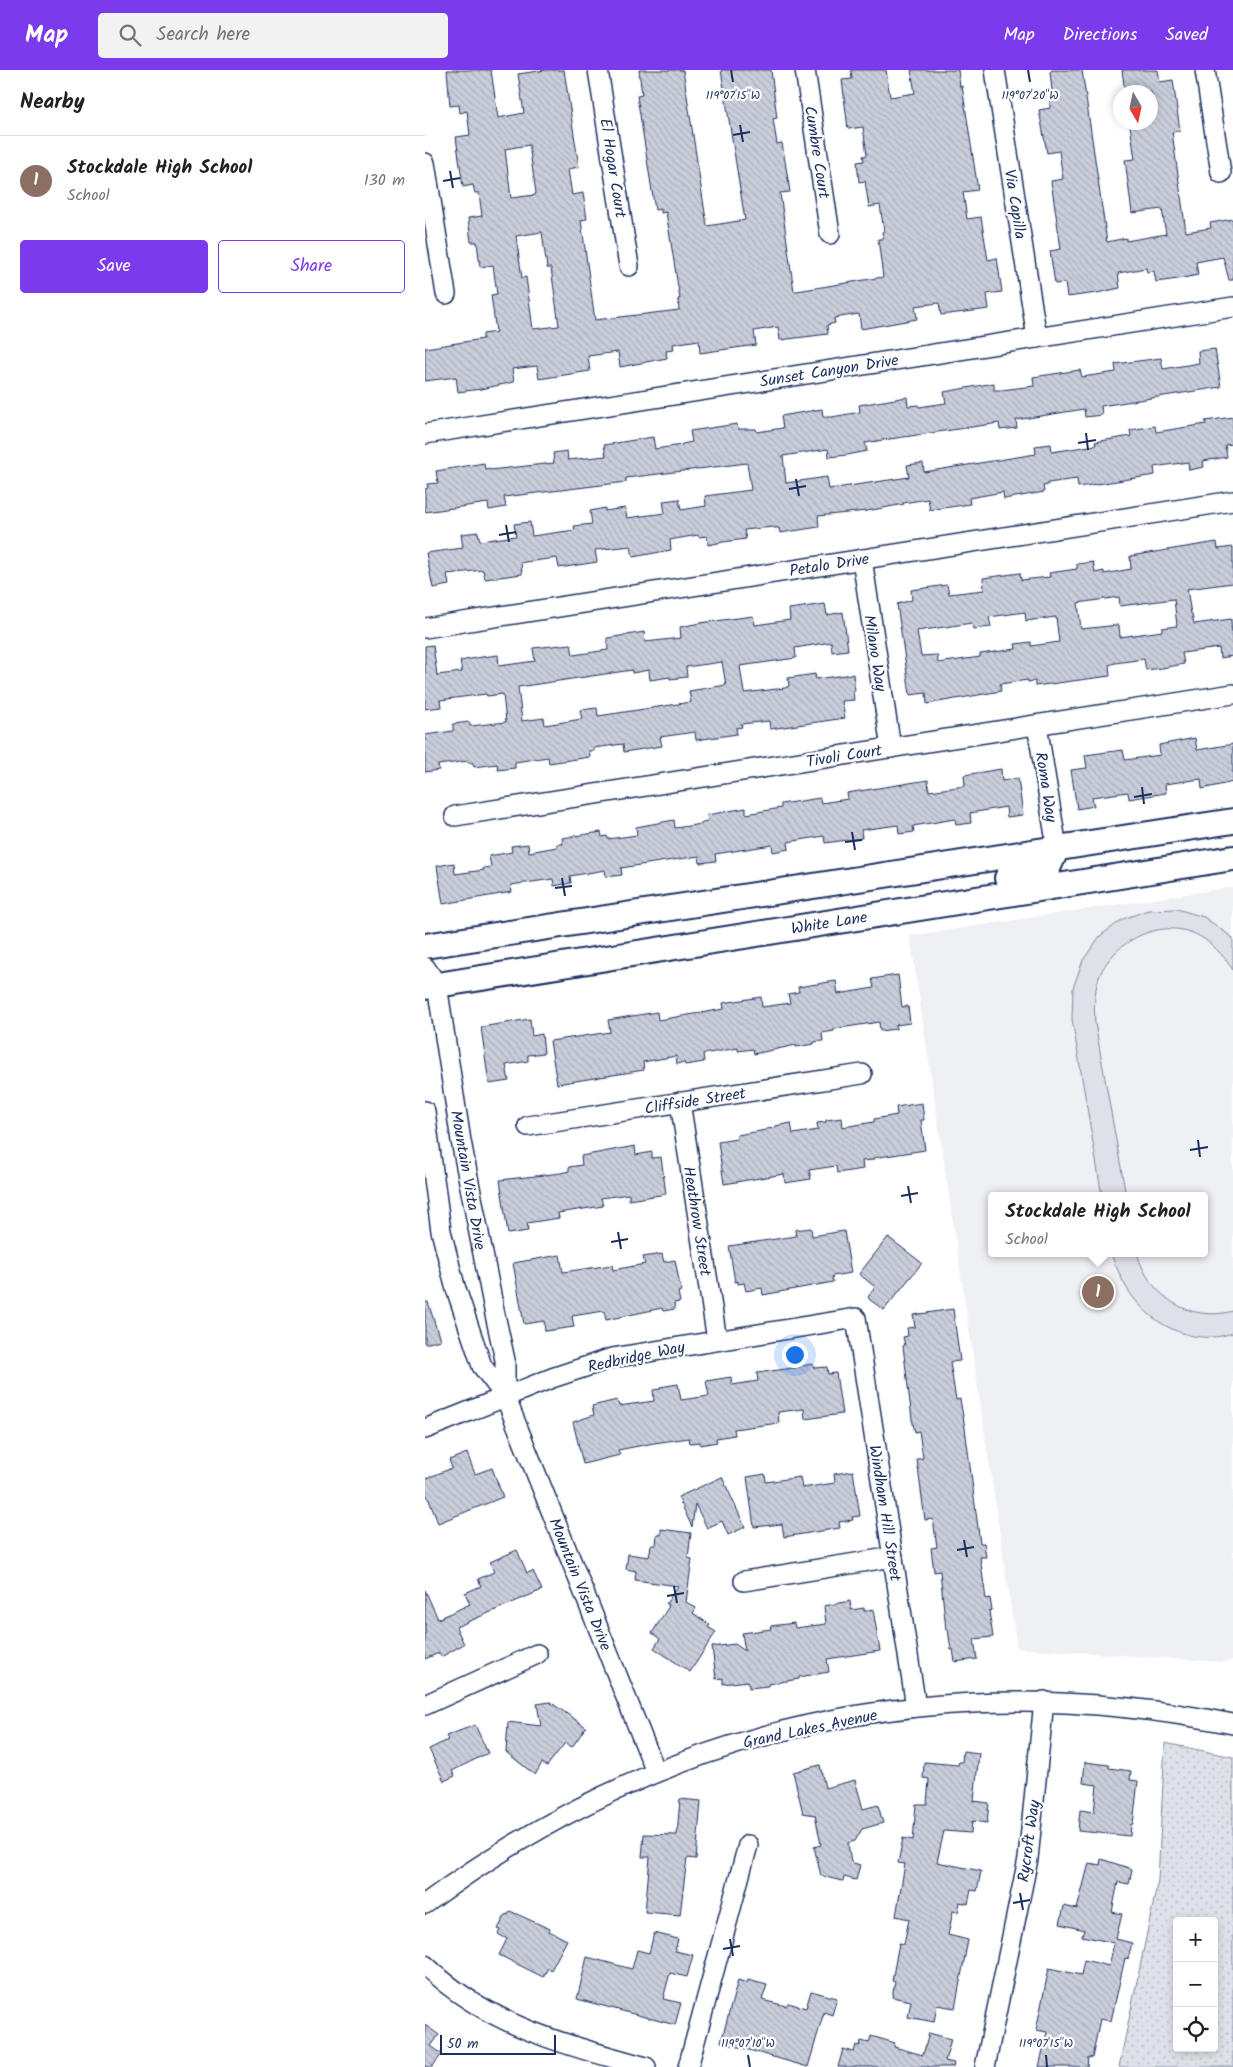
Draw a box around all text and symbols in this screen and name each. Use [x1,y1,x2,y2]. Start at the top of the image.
search box [98,13,448,58]
text: Map [25,16,68,55]
text: Search here [156,20,250,50]
icon: search [116,21,144,49]
text: Map [1003,21,1035,50]
text: Directions [1063,21,1137,50]
text: Saved [1165,21,1208,50]
north arrow [1113,85,1158,130]
text: Nearby [20,86,85,119]
text: 119°07'15"W [706,86,760,105]
text: 119°07'20"W [1001,86,1059,105]
street label: Cumbre Court [797,104,836,201]
street label: El Hogar Court [592,117,633,221]
text: Stockdale High School [67,153,252,183]
text: 1 [34,168,38,193]
text: 130 m [364,168,405,193]
street label: Via Capilla [997,168,1032,241]
text: School [67,183,110,208]
button: Save [20,240,208,293]
button: Share [218,240,405,293]
street label: Sunset Canyon Drive [758,348,900,395]
street label: Petalo Drive [788,547,871,584]
street label: Milano Way [856,613,893,694]
street label: Tivoli Court [804,738,885,775]
street label: Roma Way [1028,750,1063,825]
street label: White Lane [789,905,869,942]
street label: Cliffside Street [643,1081,748,1122]
street label: Mountain Vista Drive [443,1109,492,1252]
street label: Heathrow Street [676,1165,718,1279]
popup [988,1192,1208,1257]
text: Stockdale High School [1005,1197,1191,1227]
text: School [1005,1227,1048,1252]
pin: 1 [1082,1273,1114,1311]
street label: Redbridge Way [585,1335,688,1380]
your location [782,1342,808,1368]
street label: Windham Hill Street [861,1443,908,1584]
street label: Mountain Vista Drive [542,1514,618,1655]
street label: Grand Lakes Avenue [741,1703,880,1756]
street label: Rycroft Way [1011,1798,1048,1884]
map controls [1173,1917,1218,2052]
button: + [1173,1917,1218,1962]
button: − [1173,1962,1218,2007]
button: locate [1173,2007,1218,2052]
scale bar [440,2032,556,2055]
text: 50 m [447,2033,478,2055]
text: 119°07'10"W [721,2034,775,2053]
text: 119°07'15"W [1019,2034,1073,2053]

